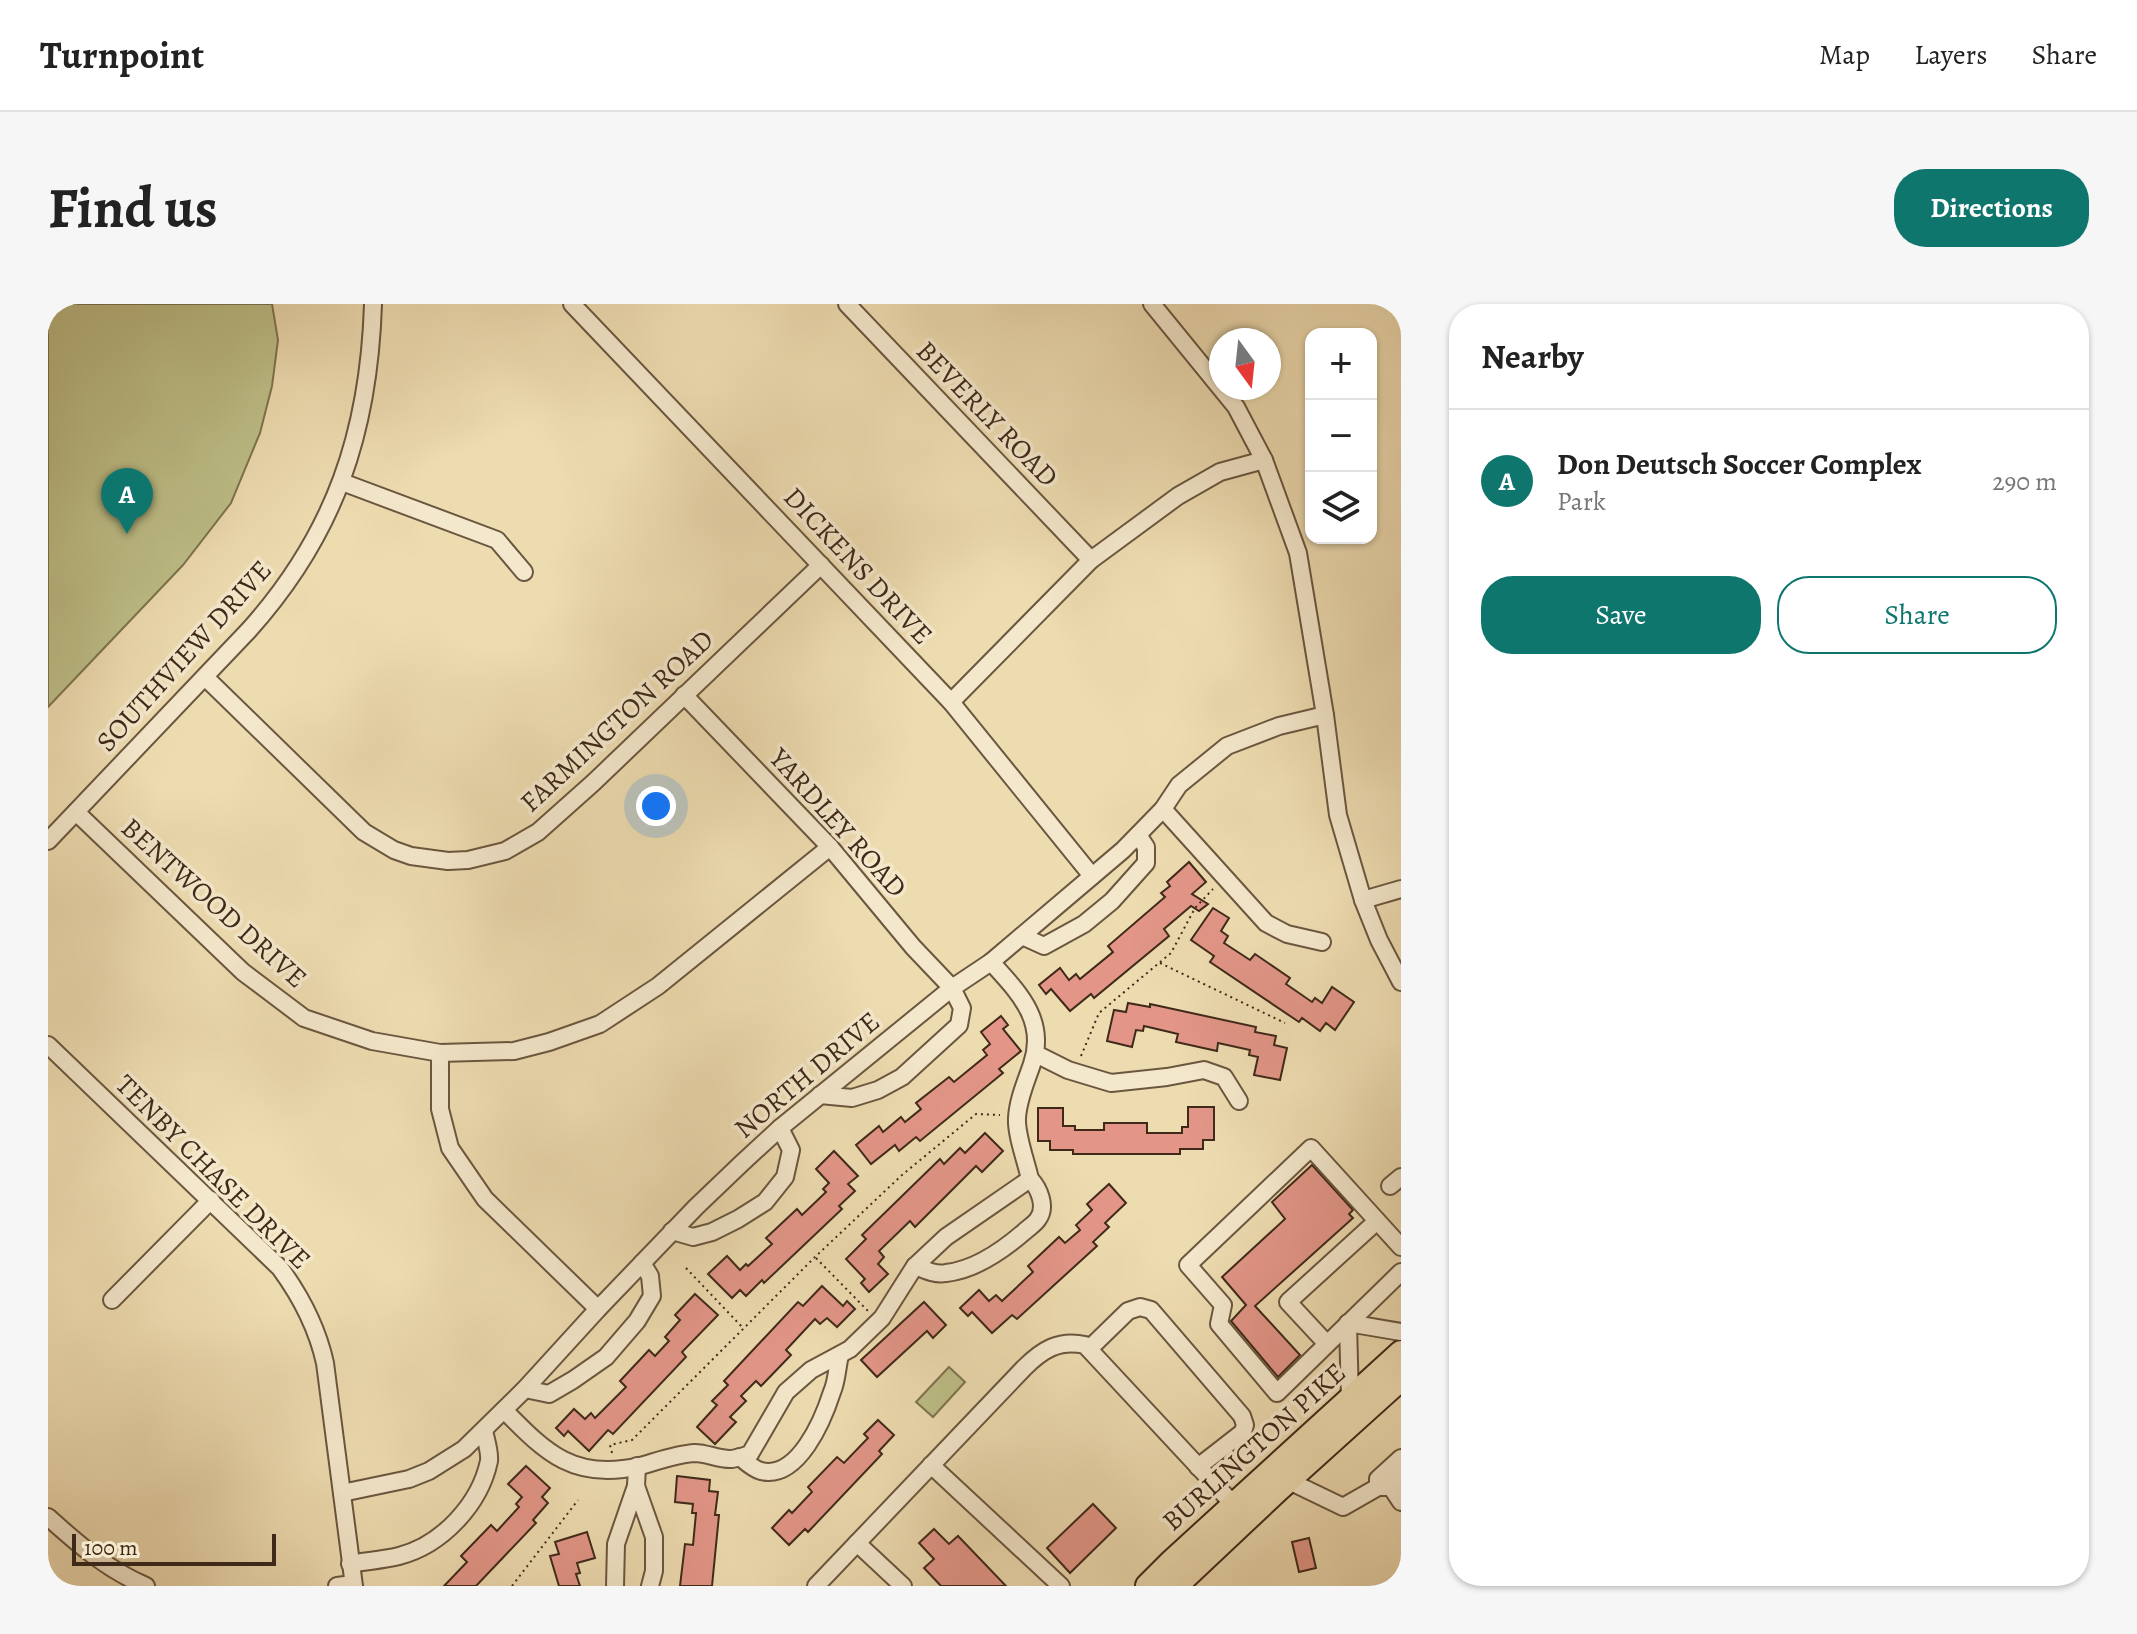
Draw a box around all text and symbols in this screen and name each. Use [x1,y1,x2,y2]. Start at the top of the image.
text: Turnpoint [40,29,204,81]
text: Map [1819,36,1870,74]
text: Layers [1914,36,1987,74]
text: Share [2031,36,2097,74]
button: Directions [1894,169,2089,247]
text: Find us [48,170,218,246]
north arrow [1209,328,1281,400]
map controls [1305,328,1377,544]
button: + [1305,328,1377,400]
street label: BEVERLY ROAD [907,333,1067,495]
text: Nearby [1481,333,1584,380]
button: − [1305,400,1377,472]
text: Don Deutsch Soccer Complex [1557,444,1921,484]
text: A [1499,464,1515,499]
text: 290 m [1992,464,2057,499]
pin: A [101,468,153,534]
button: layers [1305,472,1377,544]
street label: DICKENS DRIVE [775,479,941,653]
text: Park [1557,484,1606,519]
street label: SOUTHVIEW DRIVE [88,552,280,760]
button: Save [1481,576,1761,654]
button: Share [1777,576,2057,654]
street label: FARMINGTON ROAD [512,621,722,821]
street label: YARDLEY ROAD [760,739,915,906]
your location [636,786,676,826]
street label: BENTWOOD DRIVE [113,809,315,997]
street label: NORTH DRIVE [726,1003,888,1147]
street label: TENBY CHASE DRIVE [107,1066,319,1278]
street label: BURLINGTON PIKE [1154,1354,1354,1540]
scale bar [72,1530,276,1566]
text: 100 m [84,1533,138,1563]

